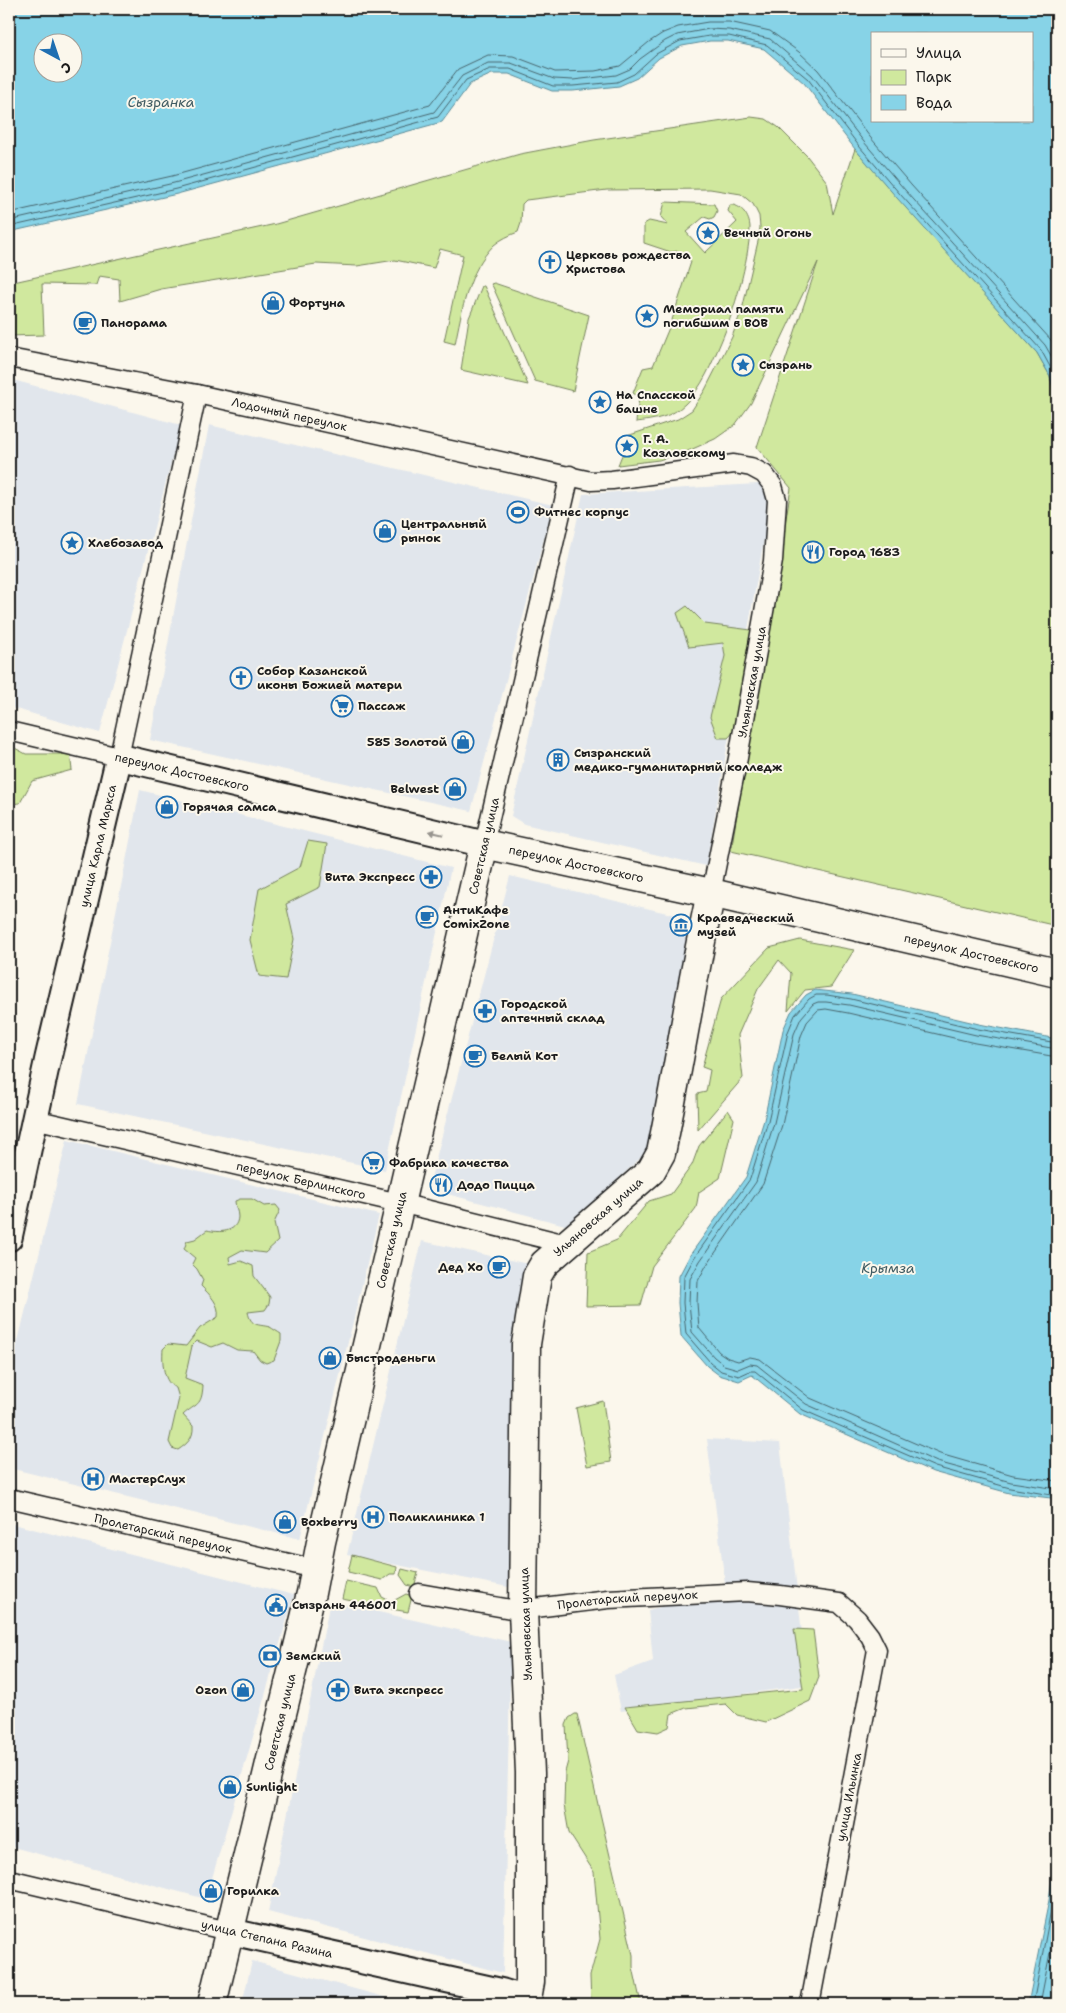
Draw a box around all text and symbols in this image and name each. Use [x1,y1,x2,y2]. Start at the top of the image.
north arrow [32,32,82,82]
legend [871,32,1034,122]
text: Улица [916,43,962,63]
text: С [57,58,75,78]
text: Парк [916,67,952,87]
water label: Сызранка [128,93,194,111]
text: Вода [916,93,953,113]
place icon: Вечный Огонь [696,221,720,245]
place label: Вечный Огонь [724,225,812,241]
place label: Церковь рождества Христова [566,247,691,277]
church icon: Церковь рождества Христова [538,250,562,274]
shop icon: Фортуна [261,291,285,315]
place label: Фортуна [289,295,346,311]
place label: Мемориал памяти погибшим в ВОВ [663,301,784,331]
place icon: Мемориал памяти погибшим в ВОВ [635,304,659,328]
cafe icon: Панорама [73,311,97,335]
place label: Панорама [101,315,168,331]
place icon: Сызрань [731,353,755,377]
place label: Сызрань [759,357,813,373]
place label: На Спасской башне [616,387,696,417]
place icon: На Спасской башне [588,390,612,414]
street label: Лодочный переулок [230,394,349,435]
place label: Г. А. Козловскому [643,431,726,461]
place icon: Г. А. Козловскому [615,434,639,458]
sports icon: Фитнес корпус [506,500,530,524]
place label: Фитнес корпус [534,504,629,520]
place label: Центральный рынок [401,516,487,546]
shop icon: Центральный рынок [373,519,397,543]
place icon: Хлебозавод [60,531,84,555]
place label: Хлебозавод [88,535,164,551]
restaurant icon: Город 1683 [801,540,825,564]
place label: Город 1683 [829,544,900,560]
street label: Ульяновская улица [734,624,770,739]
place label: Собор Казанской иконы Божией матери [257,663,403,693]
church icon: Собор Казанской иконы Божией матери [229,666,253,690]
supermarket icon: Пассаж [330,694,354,718]
place label: Пассаж [358,698,406,714]
shop icon: 585 Золотой [451,730,475,754]
place label: 585 Золотой [367,734,448,750]
place label: Сызранский медико-гуманитарный колледж [574,745,783,775]
building icon: Сызранский медико-гуманитарный колледж [546,748,570,772]
street label: переулок Достоевского [113,749,251,795]
shop icon: Belwest [443,777,467,801]
place label: Belwest [390,781,439,797]
street label: улица Карла Маркса [76,783,120,909]
shop icon: Горячая самса [155,795,179,819]
street label: Советская улица [465,795,503,896]
place label: Горячая самса [183,799,277,815]
one-way arrow [429,829,444,837]
street label: переулок Достоевского [507,842,645,886]
pharmacy icon: Вита Экспресс [419,865,443,889]
place label: Вита Экспресс [325,869,415,885]
place label: АнтиКафе ComixZone [443,902,510,932]
cafe icon: АнтиКафе ComixZone [415,905,439,929]
place label: Краеведческий музей [697,910,795,940]
museum icon: Краеведческий музей [669,913,693,937]
street label: переулок Достоевского [903,930,1040,976]
place label: Городской аптечный склад [501,996,605,1026]
pharmacy icon: Городской аптечный склад [473,999,497,1023]
cafe icon: Белый Кот [463,1044,487,1068]
place label: Белый Кот [491,1048,559,1064]
supermarket icon: Фабрика качества [361,1151,385,1175]
place label: Фабрика качества [389,1155,510,1171]
street label: переулок Берлинского [235,1158,367,1203]
restaurant icon: Додо Пицца [429,1173,453,1197]
street label: Ульяновская улица [550,1173,647,1260]
place label: Додо Пицца [457,1177,536,1193]
street label: Советская улица [372,1189,411,1290]
cafe icon: Дед Хо [487,1255,511,1279]
place label: Дед Хо [438,1259,483,1275]
water label: Крымза [861,1259,915,1277]
shop icon: Быстроденьги [318,1346,342,1370]
place label: Быстроденьги [346,1350,436,1366]
hospital icon: МастерСлух [81,1467,105,1491]
place label: МастерСлух [109,1471,186,1487]
hospital icon: Поликлиника 1 [361,1505,385,1529]
place label: Поликлиника 1 [389,1509,485,1525]
street label: Пролетарский переулок [92,1510,234,1558]
shop icon: Boxberry [273,1510,297,1534]
place label: Boxberry [301,1514,358,1530]
street label: Ульяновская улица [516,1567,536,1681]
street label: Пролетарский переулок [556,1586,699,1613]
public building icon: Сызрань 446001 [264,1593,288,1617]
place label: Сызрань 446001 [292,1597,396,1613]
bank icon: Земский [258,1644,282,1668]
place label: Земский [286,1648,341,1664]
street label: Советская улица [260,1671,299,1772]
shop icon: Ozon [231,1678,255,1702]
pharmacy icon: Вита экспресс [326,1678,350,1702]
place label: Ozon [195,1682,227,1698]
place label: Вита экспресс [354,1682,443,1698]
street label: улица Ильинка [833,1751,866,1843]
shop icon: Sunlight [218,1775,242,1799]
place label: Sunlight [246,1779,297,1795]
shop icon: Горилка [199,1879,223,1903]
place label: Горилка [227,1883,280,1899]
street label: улица Степана Разина [200,1916,335,1962]

